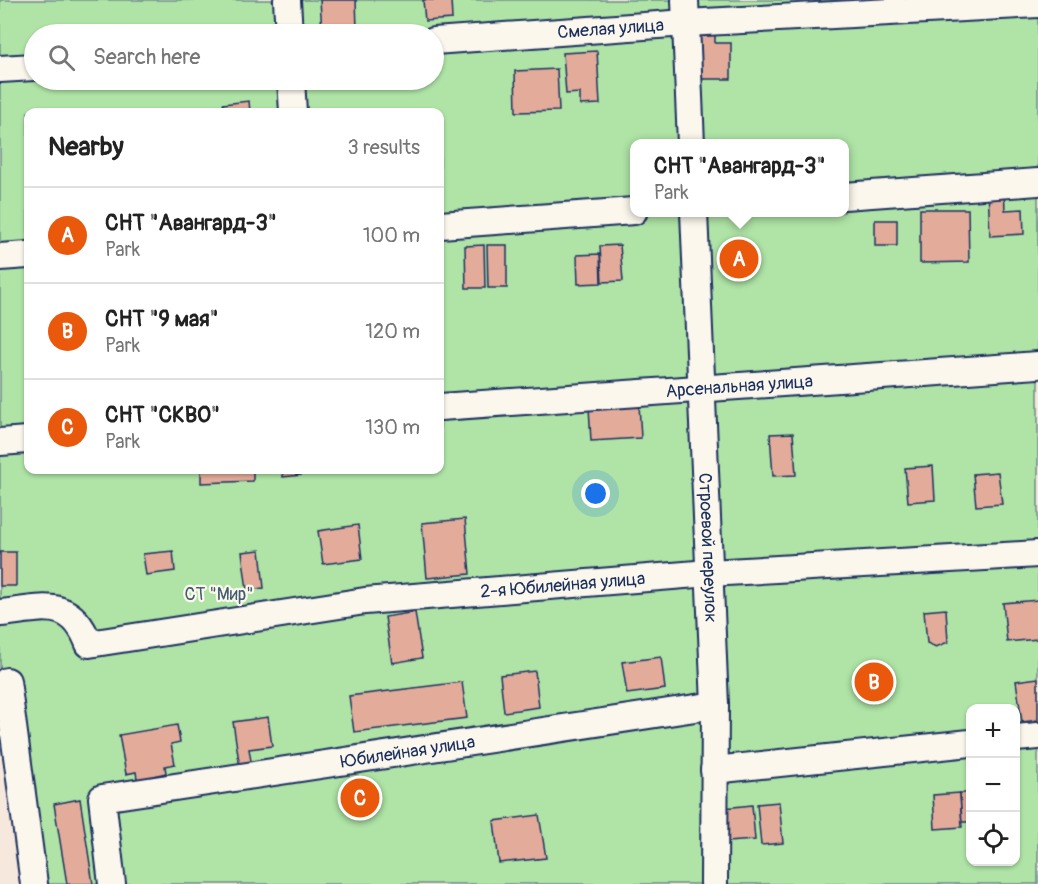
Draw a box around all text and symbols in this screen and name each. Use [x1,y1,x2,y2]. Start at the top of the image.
street label: Смелая улица [556,14,665,44]
search box [24,24,444,90]
icon: search [45,41,78,74]
text: Search here [93,43,200,71]
text: Nearby [48,131,124,163]
text: 3 results [348,135,420,160]
popup [630,139,849,217]
text: СНТ "Авангард-3" [654,152,825,180]
text: Park [654,180,689,205]
text: СНТ "Авангард-3" [105,209,277,237]
text: A [61,223,74,248]
text: 100 m [363,223,420,248]
pin: A [720,236,758,282]
text: Park [105,237,140,262]
text: СНТ "9 мая" [105,305,219,333]
text: B [62,319,73,344]
text: 120 m [365,319,420,344]
text: Park [105,333,140,358]
street label: Арсенальная улица [665,370,814,403]
text: СНТ "СКВО" [105,401,220,429]
text: C [61,415,74,440]
text: 130 m [365,415,420,440]
text: Park [105,429,140,454]
street label: Строевой переулок [693,472,722,623]
your location [581,479,610,508]
street label: 2-я Юбилейная улица [479,567,646,604]
park label: СТ "Мир" [184,583,254,606]
pin: B [854,660,894,704]
map controls [966,704,1020,866]
button: + [966,704,1020,758]
street label: Юбилейная улица [339,731,477,774]
button: − [966,758,1020,812]
pin: C [340,776,380,820]
button: locate [966,812,1020,866]

